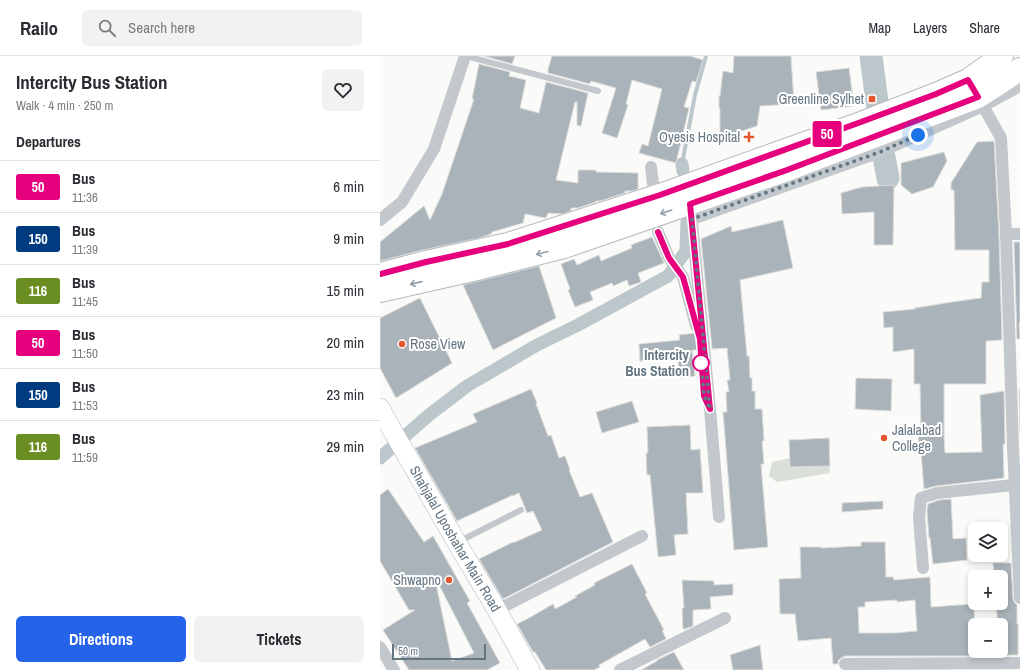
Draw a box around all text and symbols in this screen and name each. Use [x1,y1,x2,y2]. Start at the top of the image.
search box [82,10,362,46]
text: Railo [20,15,58,41]
icon: search [96,17,118,39]
text: Search here [128,17,195,38]
text: Map [869,19,891,37]
text: Layers [913,19,947,37]
text: Share [969,19,1000,37]
text: Intercity Bus Station [16,69,168,95]
button: heart [322,69,364,111]
place label: Greenline Sylhet [778,90,864,108]
marker: Greenline Sylhet [867,94,877,104]
text: Walk · 4 min · 250 m [16,97,113,114]
line badge: 50 [809,121,845,147]
text: 50 [821,125,833,143]
your location [908,125,928,145]
place label: Oyesis Hospital [659,128,740,146]
text: Departures [16,131,81,152]
marker: Oyesis Hospital [743,131,755,143]
text: Bus [72,168,95,189]
text: 6 min [333,176,364,197]
text: 50 [32,178,44,196]
text: 11:36 [72,189,98,206]
one-way arrow [660,209,672,217]
text: Bus [72,220,95,241]
text: 9 min [333,228,364,249]
text: 150 [28,230,48,248]
text: 11:39 [72,241,98,258]
one-way arrow [536,249,549,257]
text: Bus [72,272,95,293]
text: 15 min [326,280,364,301]
one-way arrow [410,280,423,287]
text: 116 [29,282,47,300]
text: 11:45 [72,293,98,310]
text: Bus [72,324,95,345]
text: 20 min [326,332,364,353]
text: 50 [32,334,44,352]
place label: Rose View [410,335,466,353]
marker: Rose View [397,339,407,349]
text: 11:50 [72,345,98,362]
place label: Intercity Bus Station [625,346,690,380]
marker: Intercity Bus Station [692,354,710,372]
text: Bus [72,376,95,397]
text: 23 min [326,384,364,405]
text: 150 [28,386,48,404]
text: 11:53 [72,397,98,414]
place label: Jalalabad College [892,421,941,455]
text: Bus [72,428,95,449]
marker: Jalalabad College [879,433,889,443]
text: 29 min [326,436,364,457]
text: 116 [29,438,47,456]
text: 11:59 [72,449,98,466]
street label: Shahjalal Uposhahar Main Road [406,463,505,615]
map controls [968,522,1008,658]
button: layers [968,522,1008,562]
button: + [968,570,1008,610]
place label: Shwapno [393,571,441,589]
marker: Shwapno [444,575,454,585]
button: Directions [16,616,186,662]
button: Tickets [194,616,364,662]
button: − [968,618,1008,658]
scale bar [392,642,486,661]
text: 50 m [398,644,418,658]

